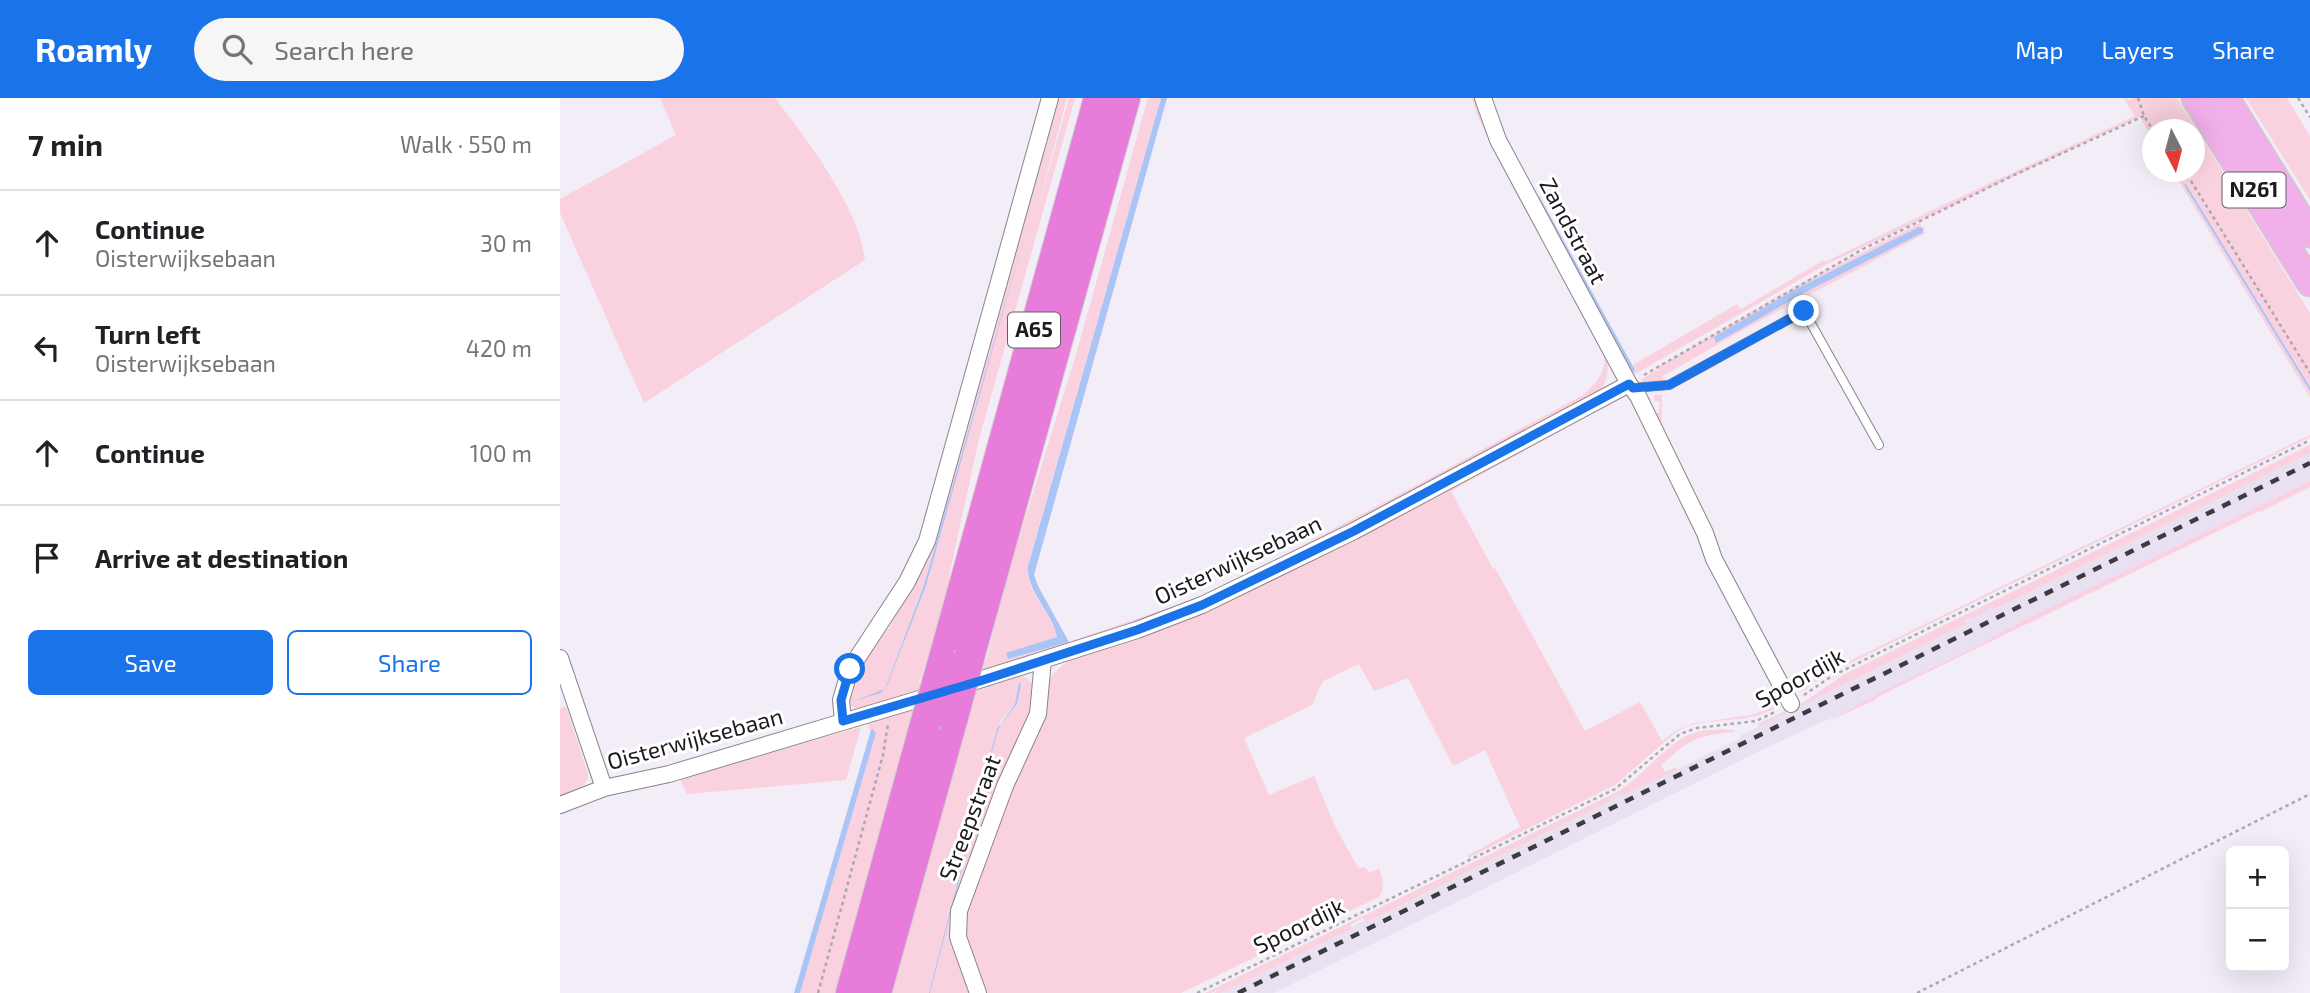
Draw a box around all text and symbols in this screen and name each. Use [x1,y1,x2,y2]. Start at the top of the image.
search box [194,18,684,81]
text: Roamly [35,29,152,69]
icon: search [218,30,256,68]
text: Search here [274,34,414,65]
text: Map [2015,35,2063,64]
text: Layers [2101,35,2174,64]
text: Share [2212,35,2275,64]
north arrow [2142,119,2205,182]
text: 7 min [28,126,103,162]
text: Walk · 550 m [400,130,532,158]
road number: N261 [2222,172,2286,208]
street label: Zandstraat [1534,173,1614,288]
text: Continue [95,213,205,244]
icon: ahead [28,224,66,262]
text: 30 m [480,229,532,257]
text: Oisterwijksebaan [95,244,276,272]
route end [1788,295,1819,326]
road number: A65 [1008,313,1060,348]
text: Turn left [95,318,201,349]
icon: left [28,329,66,367]
text: 420 m [466,334,532,362]
text: Oisterwijksebaan [95,349,276,377]
icon: ahead [28,434,66,472]
text: Continue [95,437,205,468]
text: 100 m [470,439,532,467]
street label: Oisterwijksebaan [1150,508,1326,610]
icon: arrive [28,539,66,577]
text: Arrive at destination [95,542,348,573]
button: Save [28,630,273,695]
button: Share [287,630,532,695]
street label: Spoordijk [1750,641,1849,713]
route start [834,653,865,684]
street label: Oisterwijksebaan [604,701,786,775]
street label: Streepstraat [932,751,1006,884]
map controls [2226,846,2289,972]
button: + [2226,846,2289,909]
street label: Spoordijk [1249,891,1349,959]
button: − [2226,909,2289,972]

